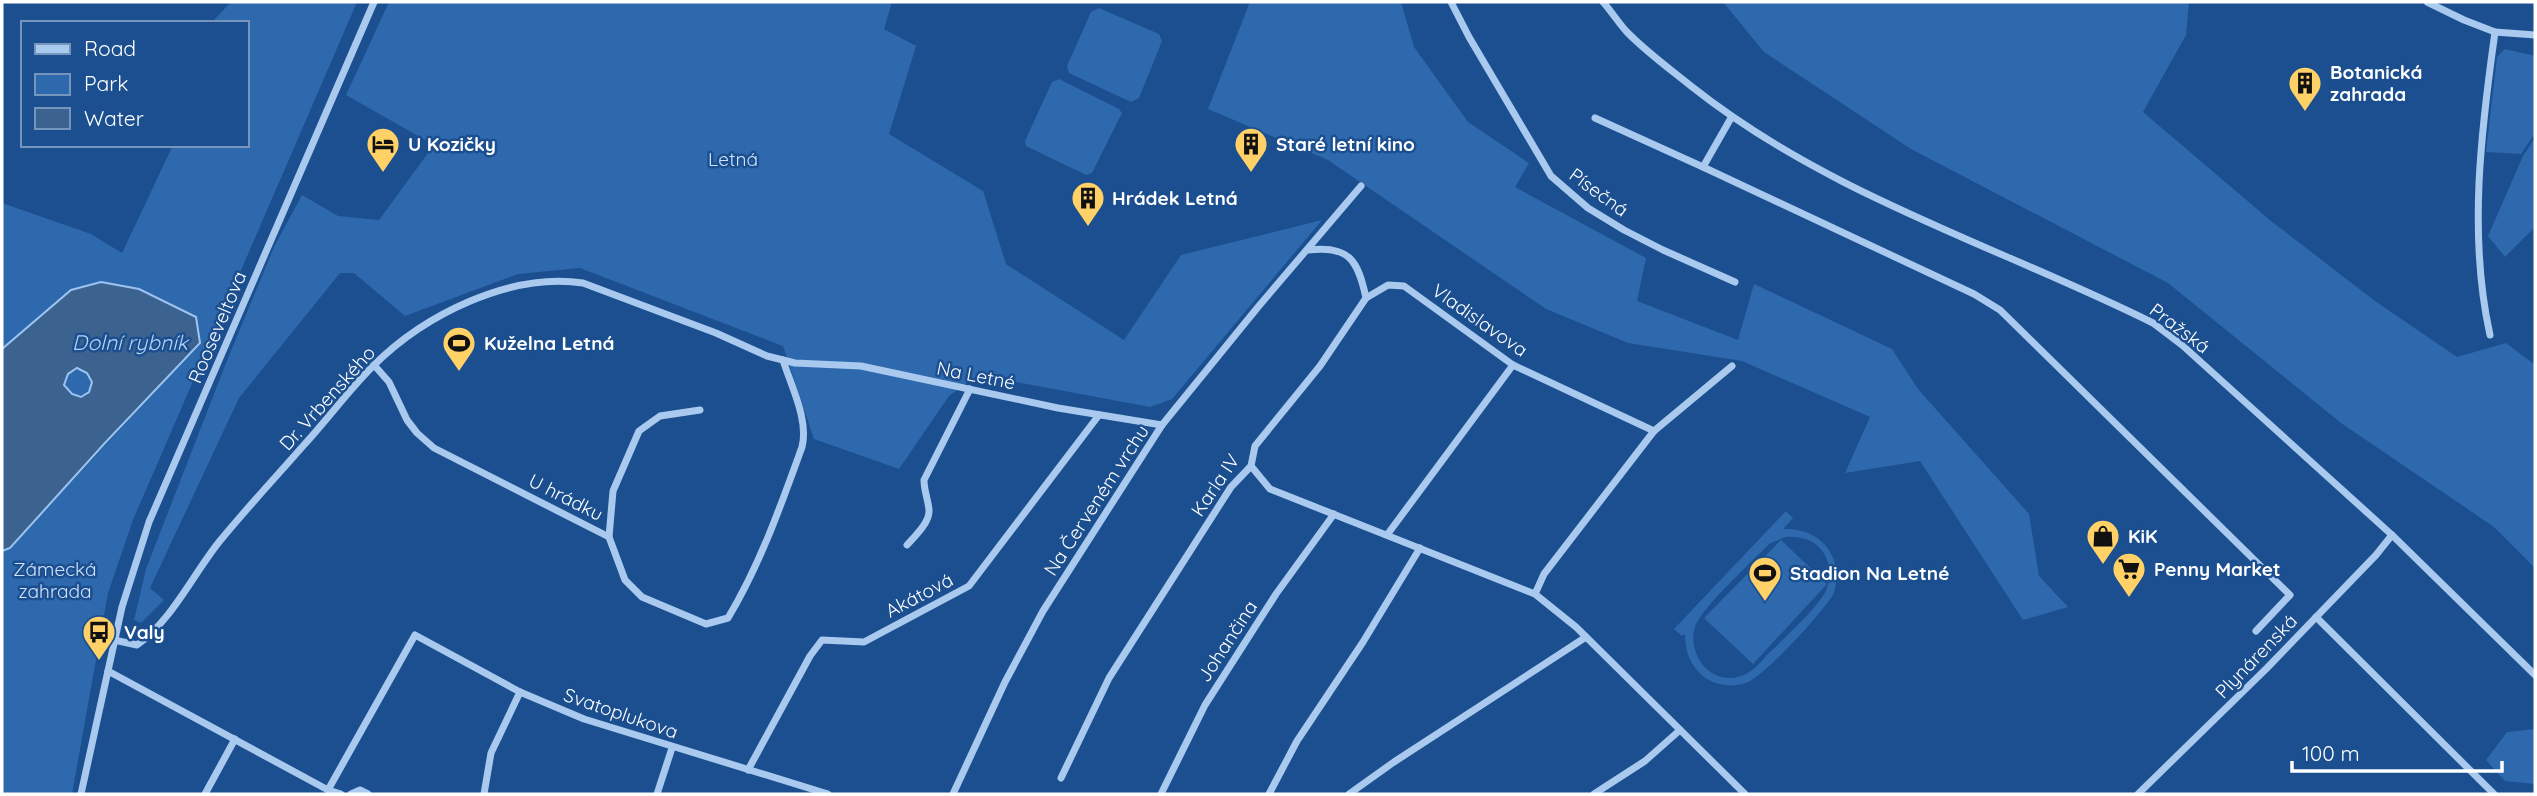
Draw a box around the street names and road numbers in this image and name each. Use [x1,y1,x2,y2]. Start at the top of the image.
street label: Písečná [1565,162,1633,222]
street label: Rooseveltova [183,267,251,387]
street label: Vladislavova [1427,278,1533,362]
street label: Pražská [2145,297,2215,359]
street label: Dr. Vrbenského [274,341,380,455]
street label: Na Letné [935,356,1017,394]
street label: Na Červeném vrchu [1038,420,1154,580]
street label: Karla IV [1185,449,1245,521]
street label: U hrádku [525,468,607,526]
street label: Akátová [881,567,957,623]
street label: Johančina [1192,596,1262,686]
street label: Plynárenská [2210,609,2302,703]
street label: Svatoplukova [561,682,681,744]

